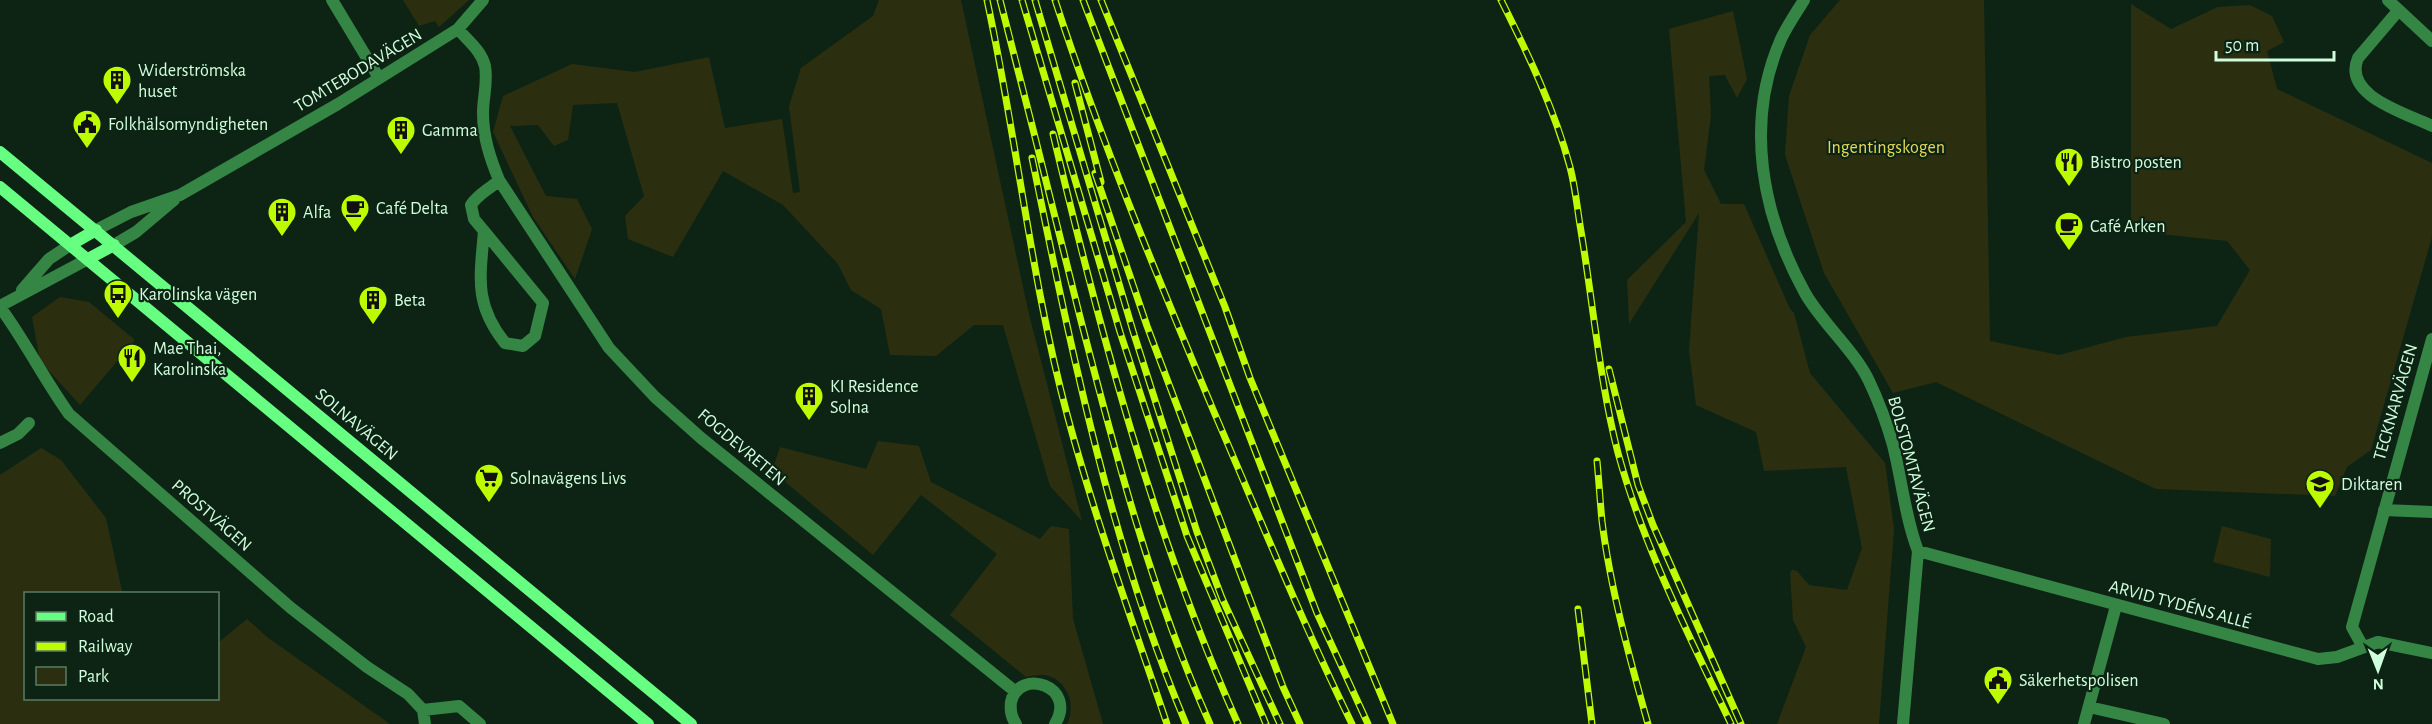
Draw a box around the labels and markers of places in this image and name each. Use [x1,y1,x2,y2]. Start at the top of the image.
place label: Widerströmska huset [138,62,246,101]
building icon: Widerströmska huset [101,64,133,106]
public building icon: Folkhälsomyndigheten [71,108,103,150]
building icon: Gamma [385,114,417,156]
place label: Folkhälsomyndigheten [108,116,268,134]
place label: Gamma [422,122,478,140]
restaurant icon: Bistro posten [2053,146,2085,188]
place label: Bistro posten [2090,154,2182,172]
cafe icon: Café Delta [339,192,371,234]
building icon: Alfa [266,196,298,238]
place label: Café Delta [376,200,448,218]
place label: Alfa [303,204,331,222]
cafe icon: Café Arken [2053,210,2085,252]
place label: Café Arken [2090,218,2165,236]
bus stop icon: Karolinska vägen [102,278,134,320]
building icon: Beta [357,284,389,326]
place label: Karolinska vägen [139,286,257,304]
place label: Beta [394,292,426,310]
place label: Mae Thai, Karolinska [153,340,226,379]
restaurant icon: Mae Thai, Karolinska [116,342,148,384]
place label: KI Residence Solna [830,378,918,417]
building icon: KI Residence Solna [793,380,825,422]
supermarket icon: Solnavägens Livs [473,462,505,504]
school or university icon: Diktaren [2304,468,2336,510]
place label: Solnavägens Livs [510,470,627,488]
place label: Diktaren [2341,476,2402,494]
public building icon: Säkerhetspolisen [1982,664,2014,706]
place label: Säkerhetspolisen [2019,672,2139,690]

